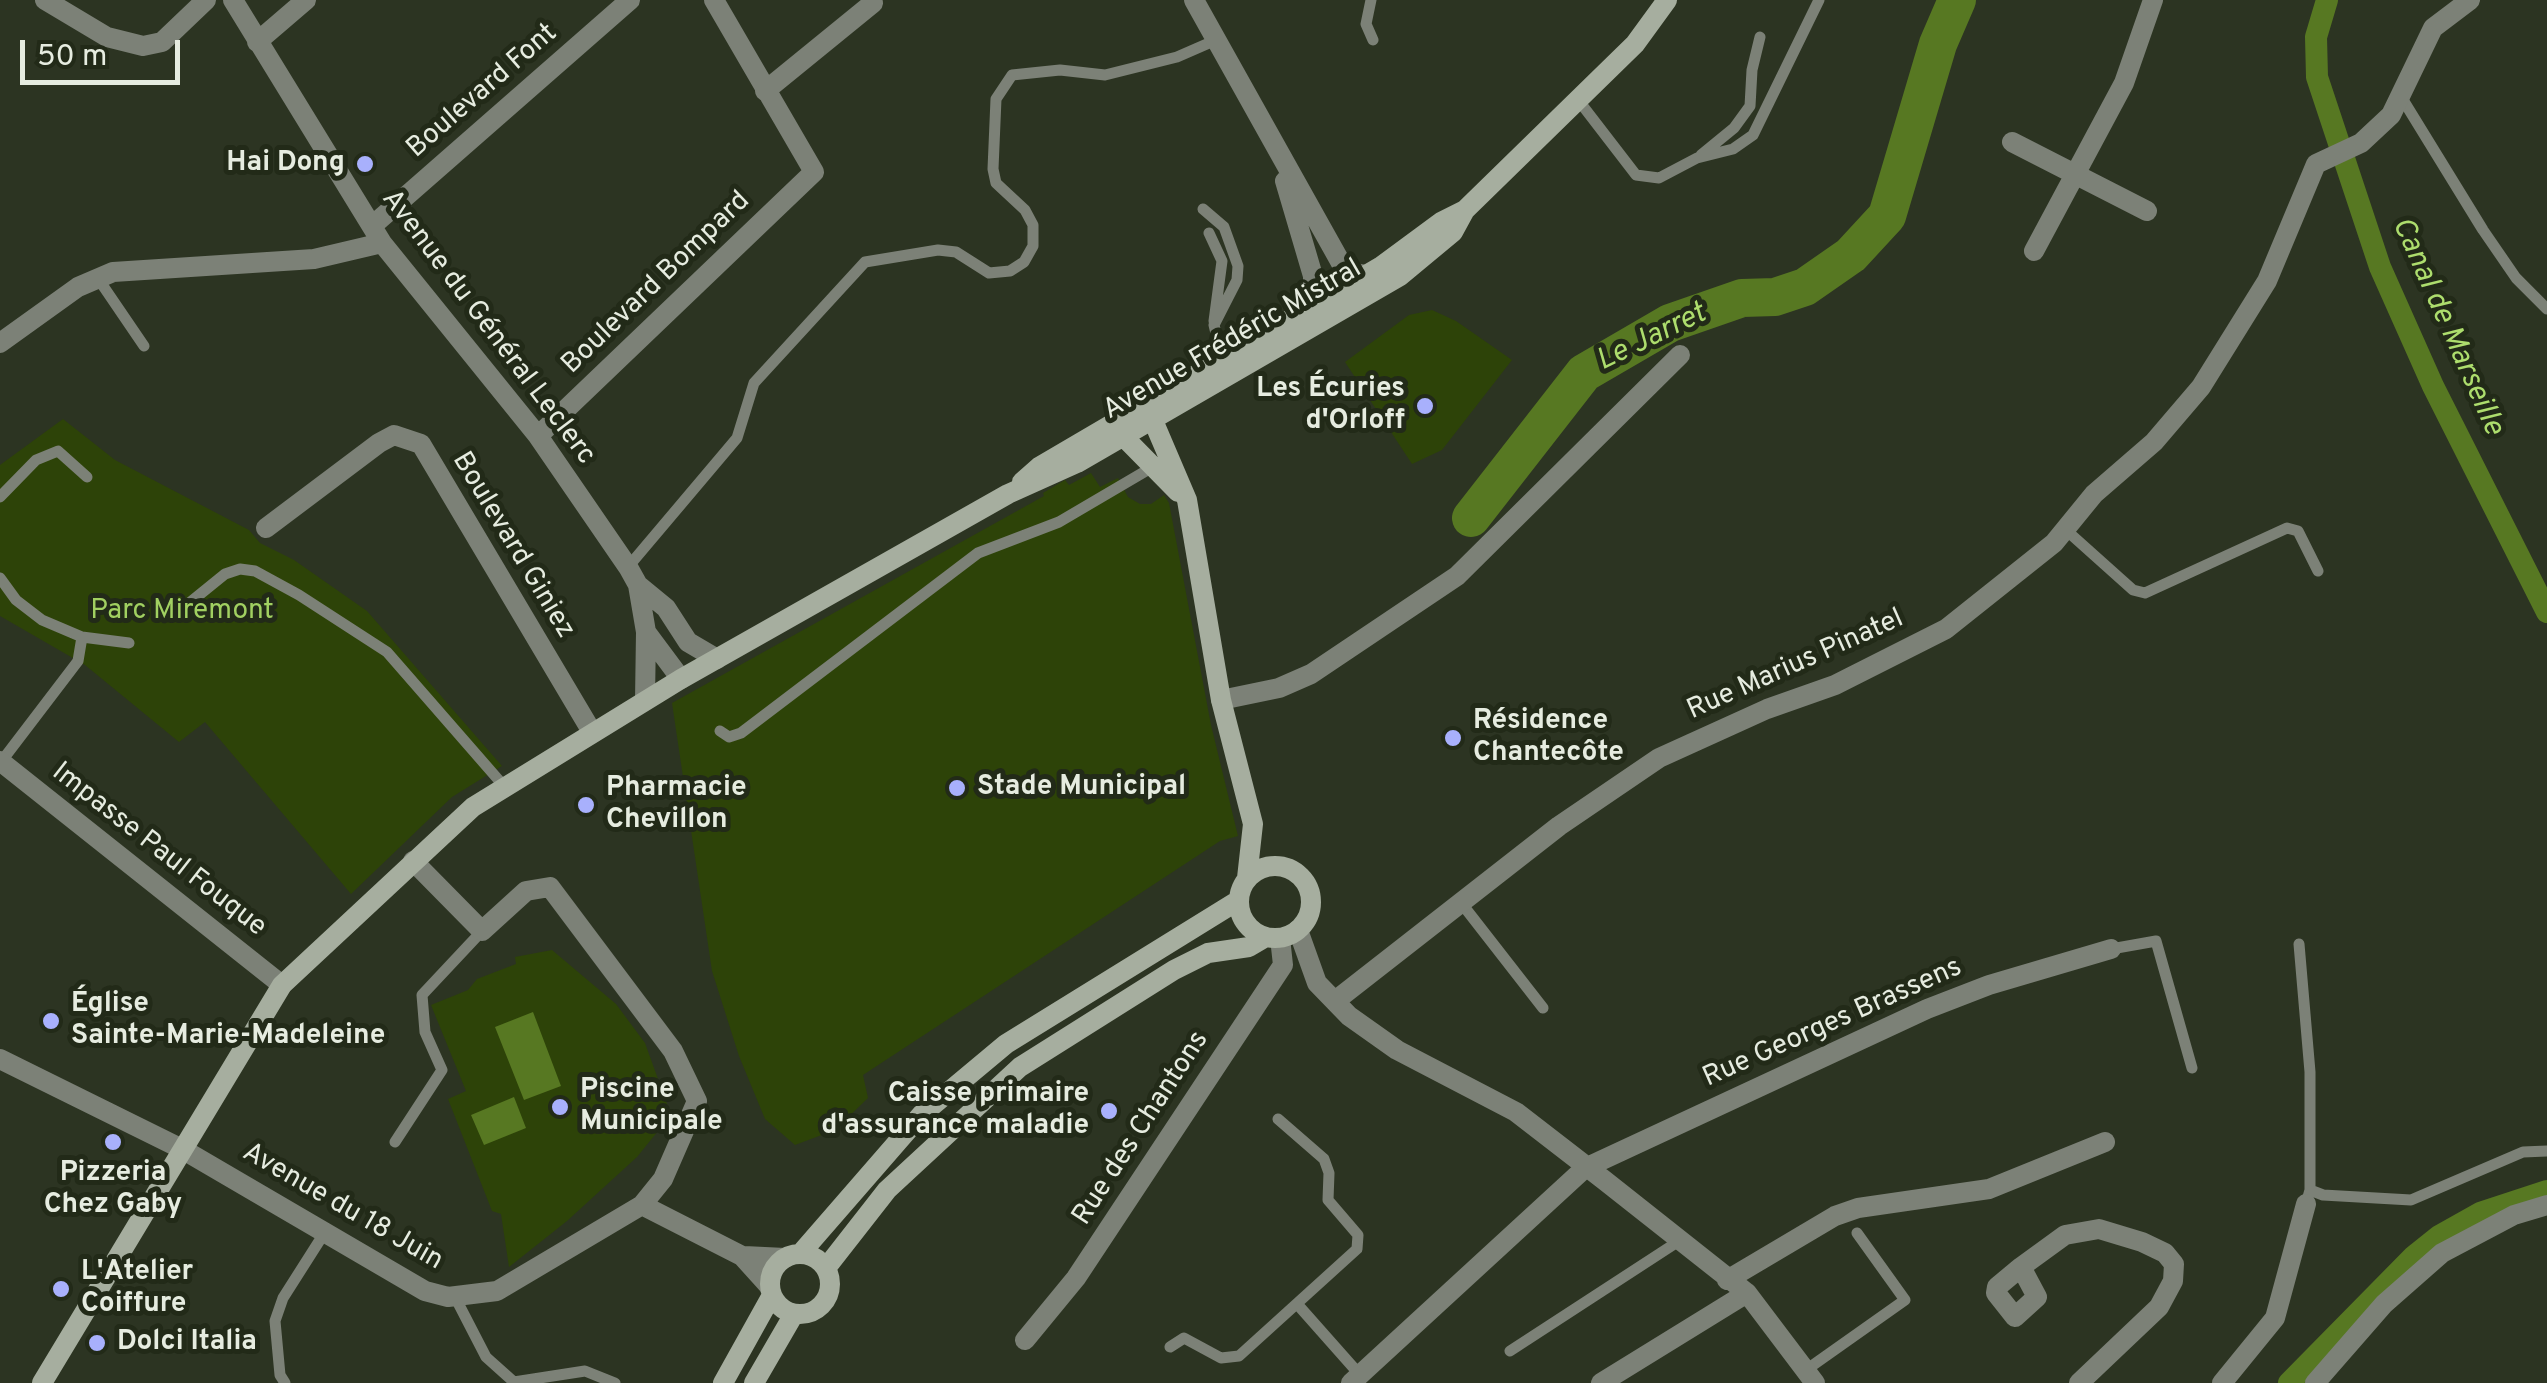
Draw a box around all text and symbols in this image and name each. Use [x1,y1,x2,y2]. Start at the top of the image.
street label: Boulevard Font [401,18,565,166]
scale bar [25,20,185,82]
text: 50 m [37,39,107,76]
place label: Hai Dong [226,147,345,181]
marker: Hai Dong [354,153,376,175]
street label: Avenue du Général Leclerc [373,184,601,472]
street label: Boulevard Bompard [556,186,758,382]
water label: Canal de Marseille [2382,212,2510,442]
street label: Avenue Frédéric Mistral [1098,253,1368,429]
water label: Le Jarret [1591,297,1713,381]
place label: Les Écuries d'Orloff [1256,373,1405,439]
marker: Les Écuries d'Orloff [1414,395,1436,417]
street label: Boulevard Giniez [443,447,581,645]
park label: Parc Miremont [90,595,274,629]
street label: Rue Marius Pinatel [1683,603,1909,729]
place label: Résidence Chantecôte [1473,705,1624,771]
marker: Résidence Chantecôte [1442,727,1464,749]
street label: Impasse Paul Fouque [44,757,272,945]
place label: Stade Municipal [977,771,1186,805]
place label: Pharmacie Chevillon [606,772,747,838]
marker: Stade Municipal [946,777,968,799]
marker: Pharmacie Chevillon [575,794,597,816]
street label: Rue Georges Brassens [1698,952,1968,1096]
place label: Église Sainte-Marie-Madeleine [71,988,385,1054]
marker: Église Sainte-Marie-Madeleine [40,1010,62,1032]
street label: Rue des Chantons [1067,1026,1217,1232]
place label: Piscine Municipale [580,1074,723,1140]
place label: Caisse primaire d'assurance maladie [821,1078,1089,1144]
marker: Piscine Municipale [549,1096,571,1118]
marker: Caisse primaire d'assurance maladie [1098,1100,1120,1122]
marker: Pizzeria Chez Gaby [102,1131,124,1153]
street label: Avenue du 18 Juin [236,1137,448,1279]
place label: Pizzeria Chez Gaby [44,1157,182,1223]
place label: L'Atelier Coiffure [81,1256,193,1322]
marker: L'Atelier Coiffure [50,1278,72,1300]
place label: Dolci Italia [117,1326,257,1360]
marker: Dolci Italia [86,1332,108,1354]

